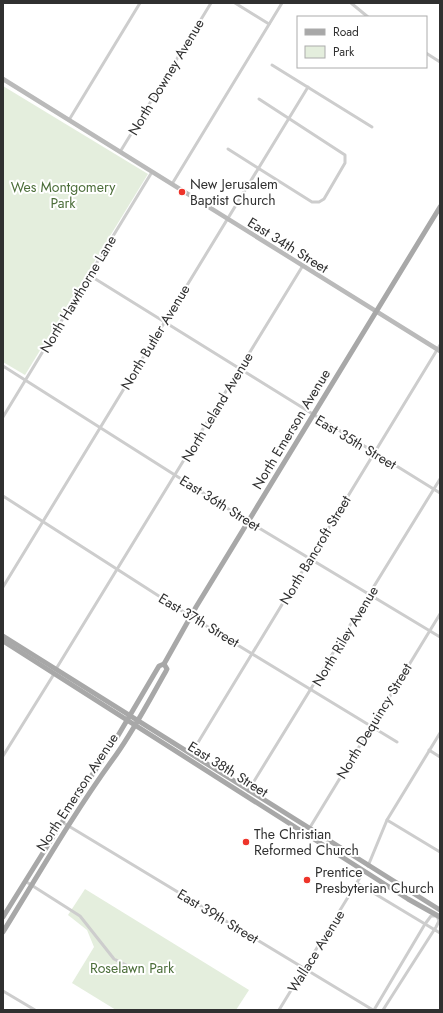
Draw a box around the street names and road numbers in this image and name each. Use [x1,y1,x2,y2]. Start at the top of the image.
street label: North Downey Avenue [123,15,209,139]
street label: East 34th Street [244,212,333,278]
street label: North Hawthorne Lane [35,231,121,357]
street label: North Butler Avenue [116,281,194,393]
street label: North Leland Avenue [176,348,258,466]
street label: North Emerson Avenue [247,365,335,493]
street label: East 35th Street [312,410,401,474]
street label: East 36th Street [176,470,265,536]
street label: North Bancroft Street [274,491,356,608]
street label: North Riley Avenue [307,582,383,690]
street label: East 37th Street [155,588,244,652]
street label: North Dequincy Street [332,659,417,783]
street label: North Emerson Avenue [31,729,123,855]
street label: East 38th Street [184,736,273,802]
street label: East 39th Street [174,884,263,949]
street label: Wallace Avenue [283,906,349,996]

